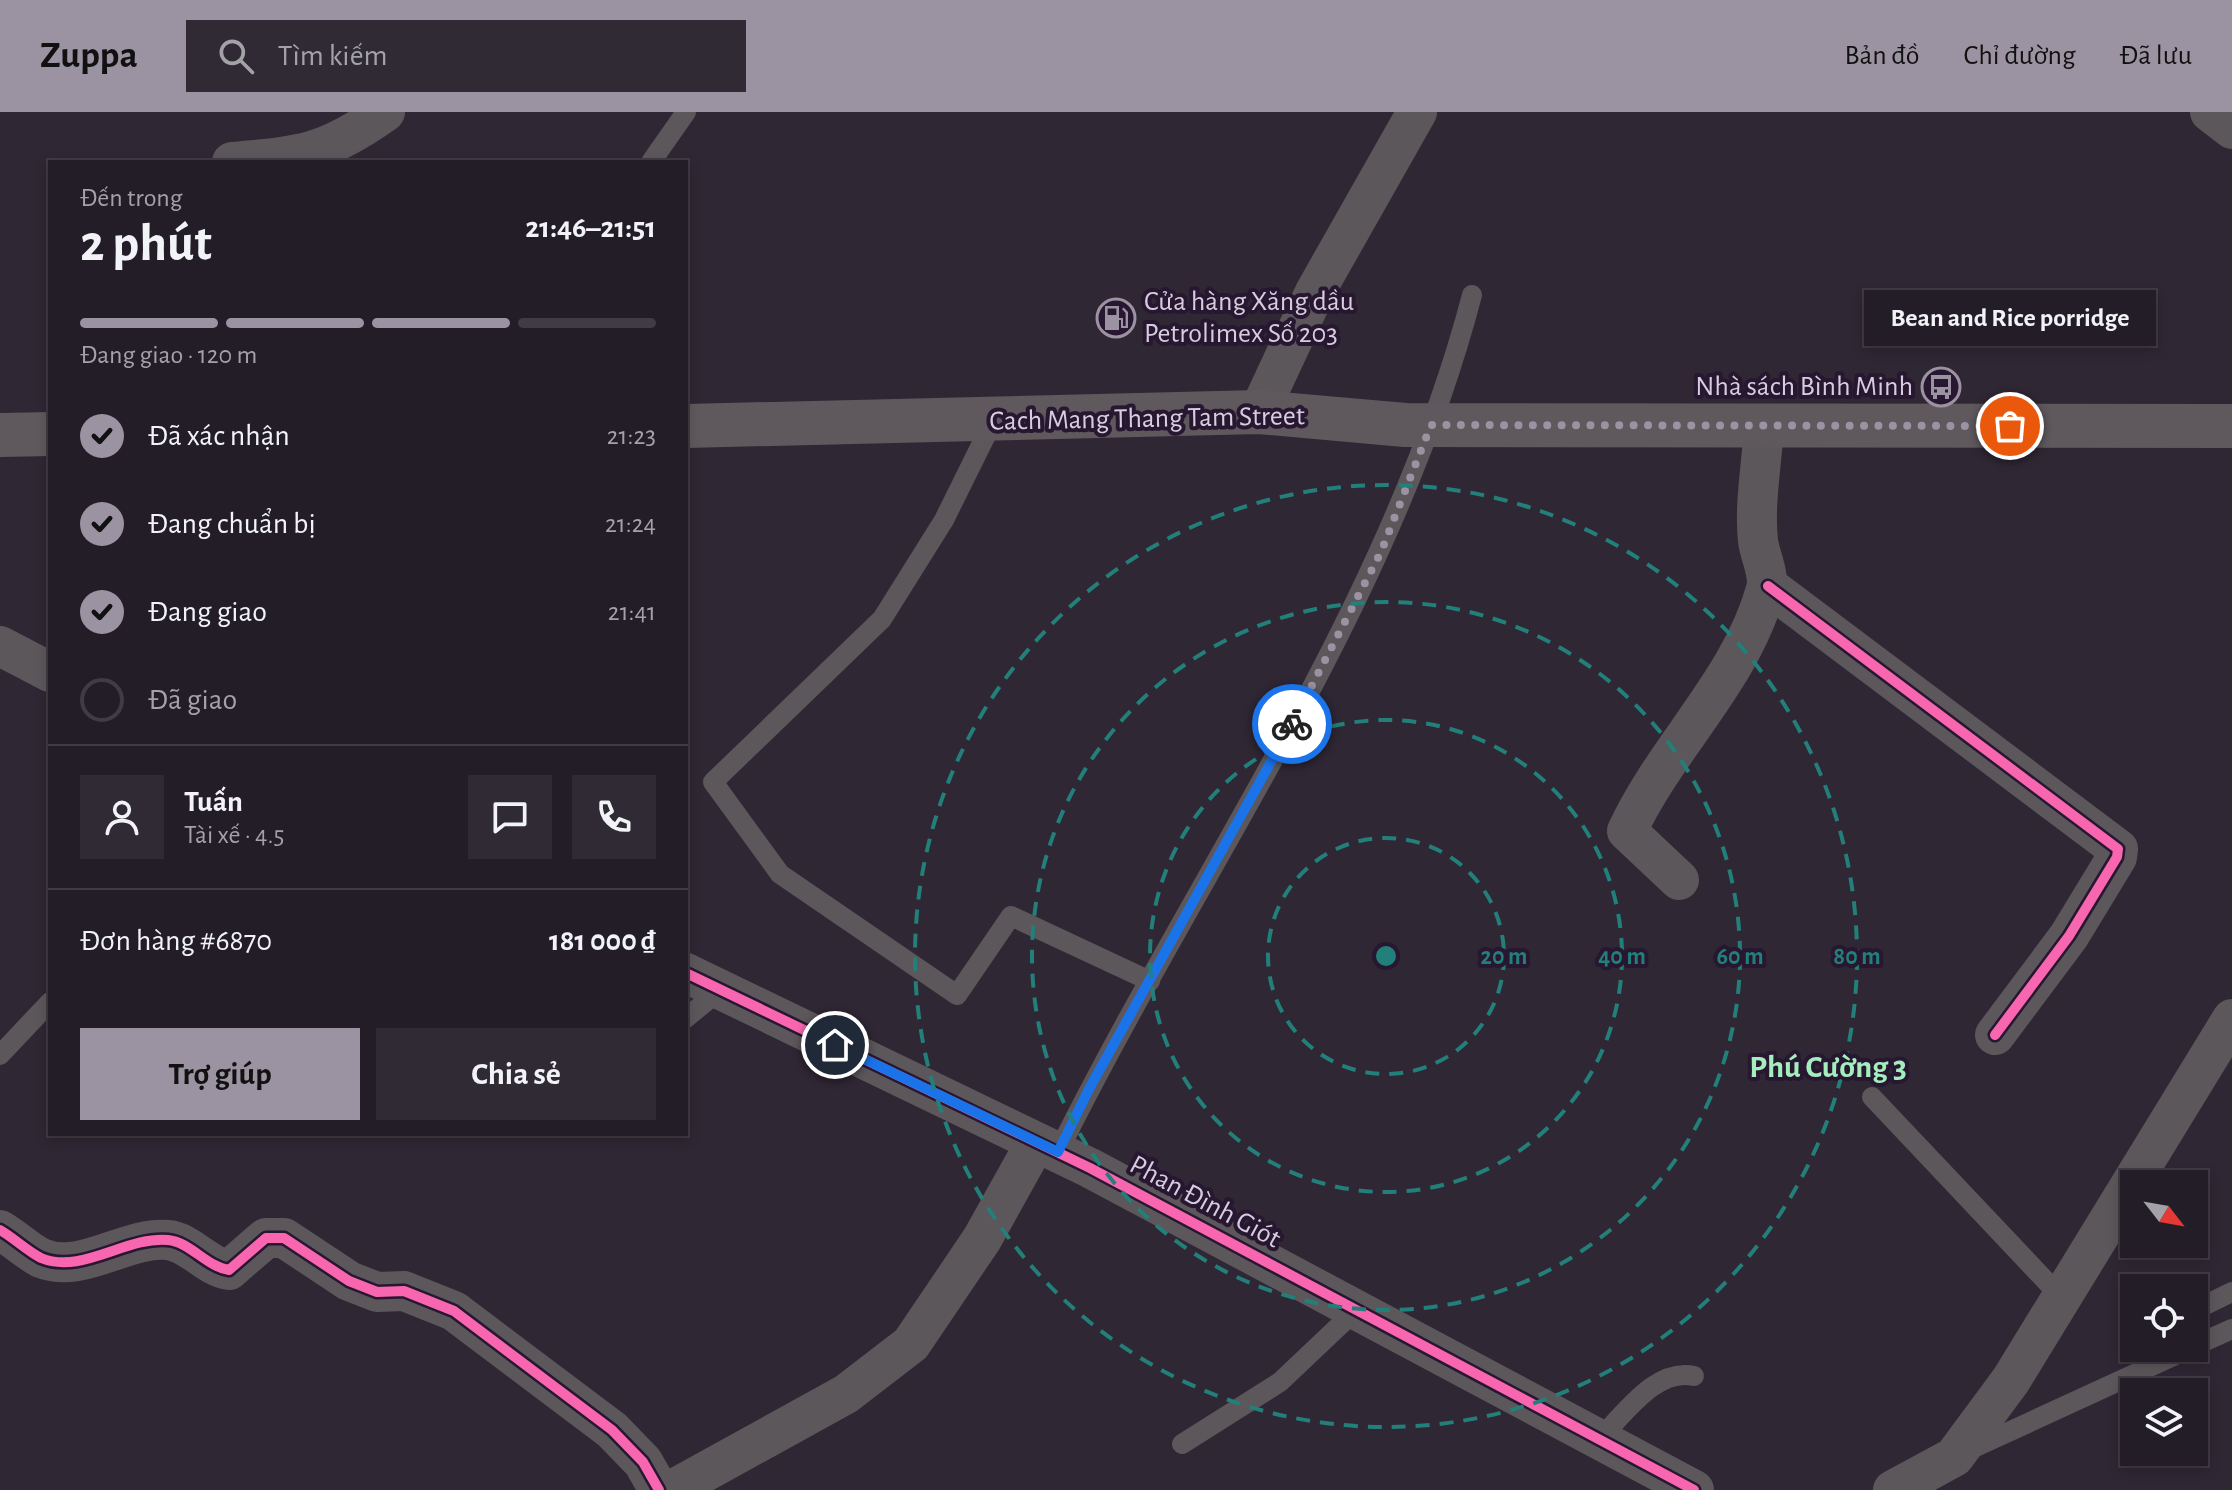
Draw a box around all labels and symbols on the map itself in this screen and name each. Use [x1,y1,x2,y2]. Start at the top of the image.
place label: Cửa hàng Xăng dầu Petrolimex Số 203 [1144,288,1354,348]
callout: Bean and Rice porridge [1864,290,2156,346]
fuel station icon: Cửa hàng Xăng dầu Petrolimex Số 203 [1095,297,1137,339]
bus stop icon: Nhà sách Bình Minh [1920,366,1962,408]
place label: Nhà sách Bình Minh [1695,373,1913,401]
pin [1976,392,2044,460]
street label: Cach Mang Thang Tam Street [989,402,1305,436]
courier [1252,684,1332,764]
centre of rings [1372,942,1400,970]
text: 20 m [1481,945,1527,969]
text: 40 m [1598,945,1646,969]
text: 60 m [1716,945,1764,969]
text: 80 m [1833,945,1881,969]
pin [801,1011,869,1079]
district label: Phú Cường 3 [1749,1051,1907,1083]
street label: Phan Đình Giót [1125,1151,1285,1253]
north arrow [2120,1170,2208,1258]

